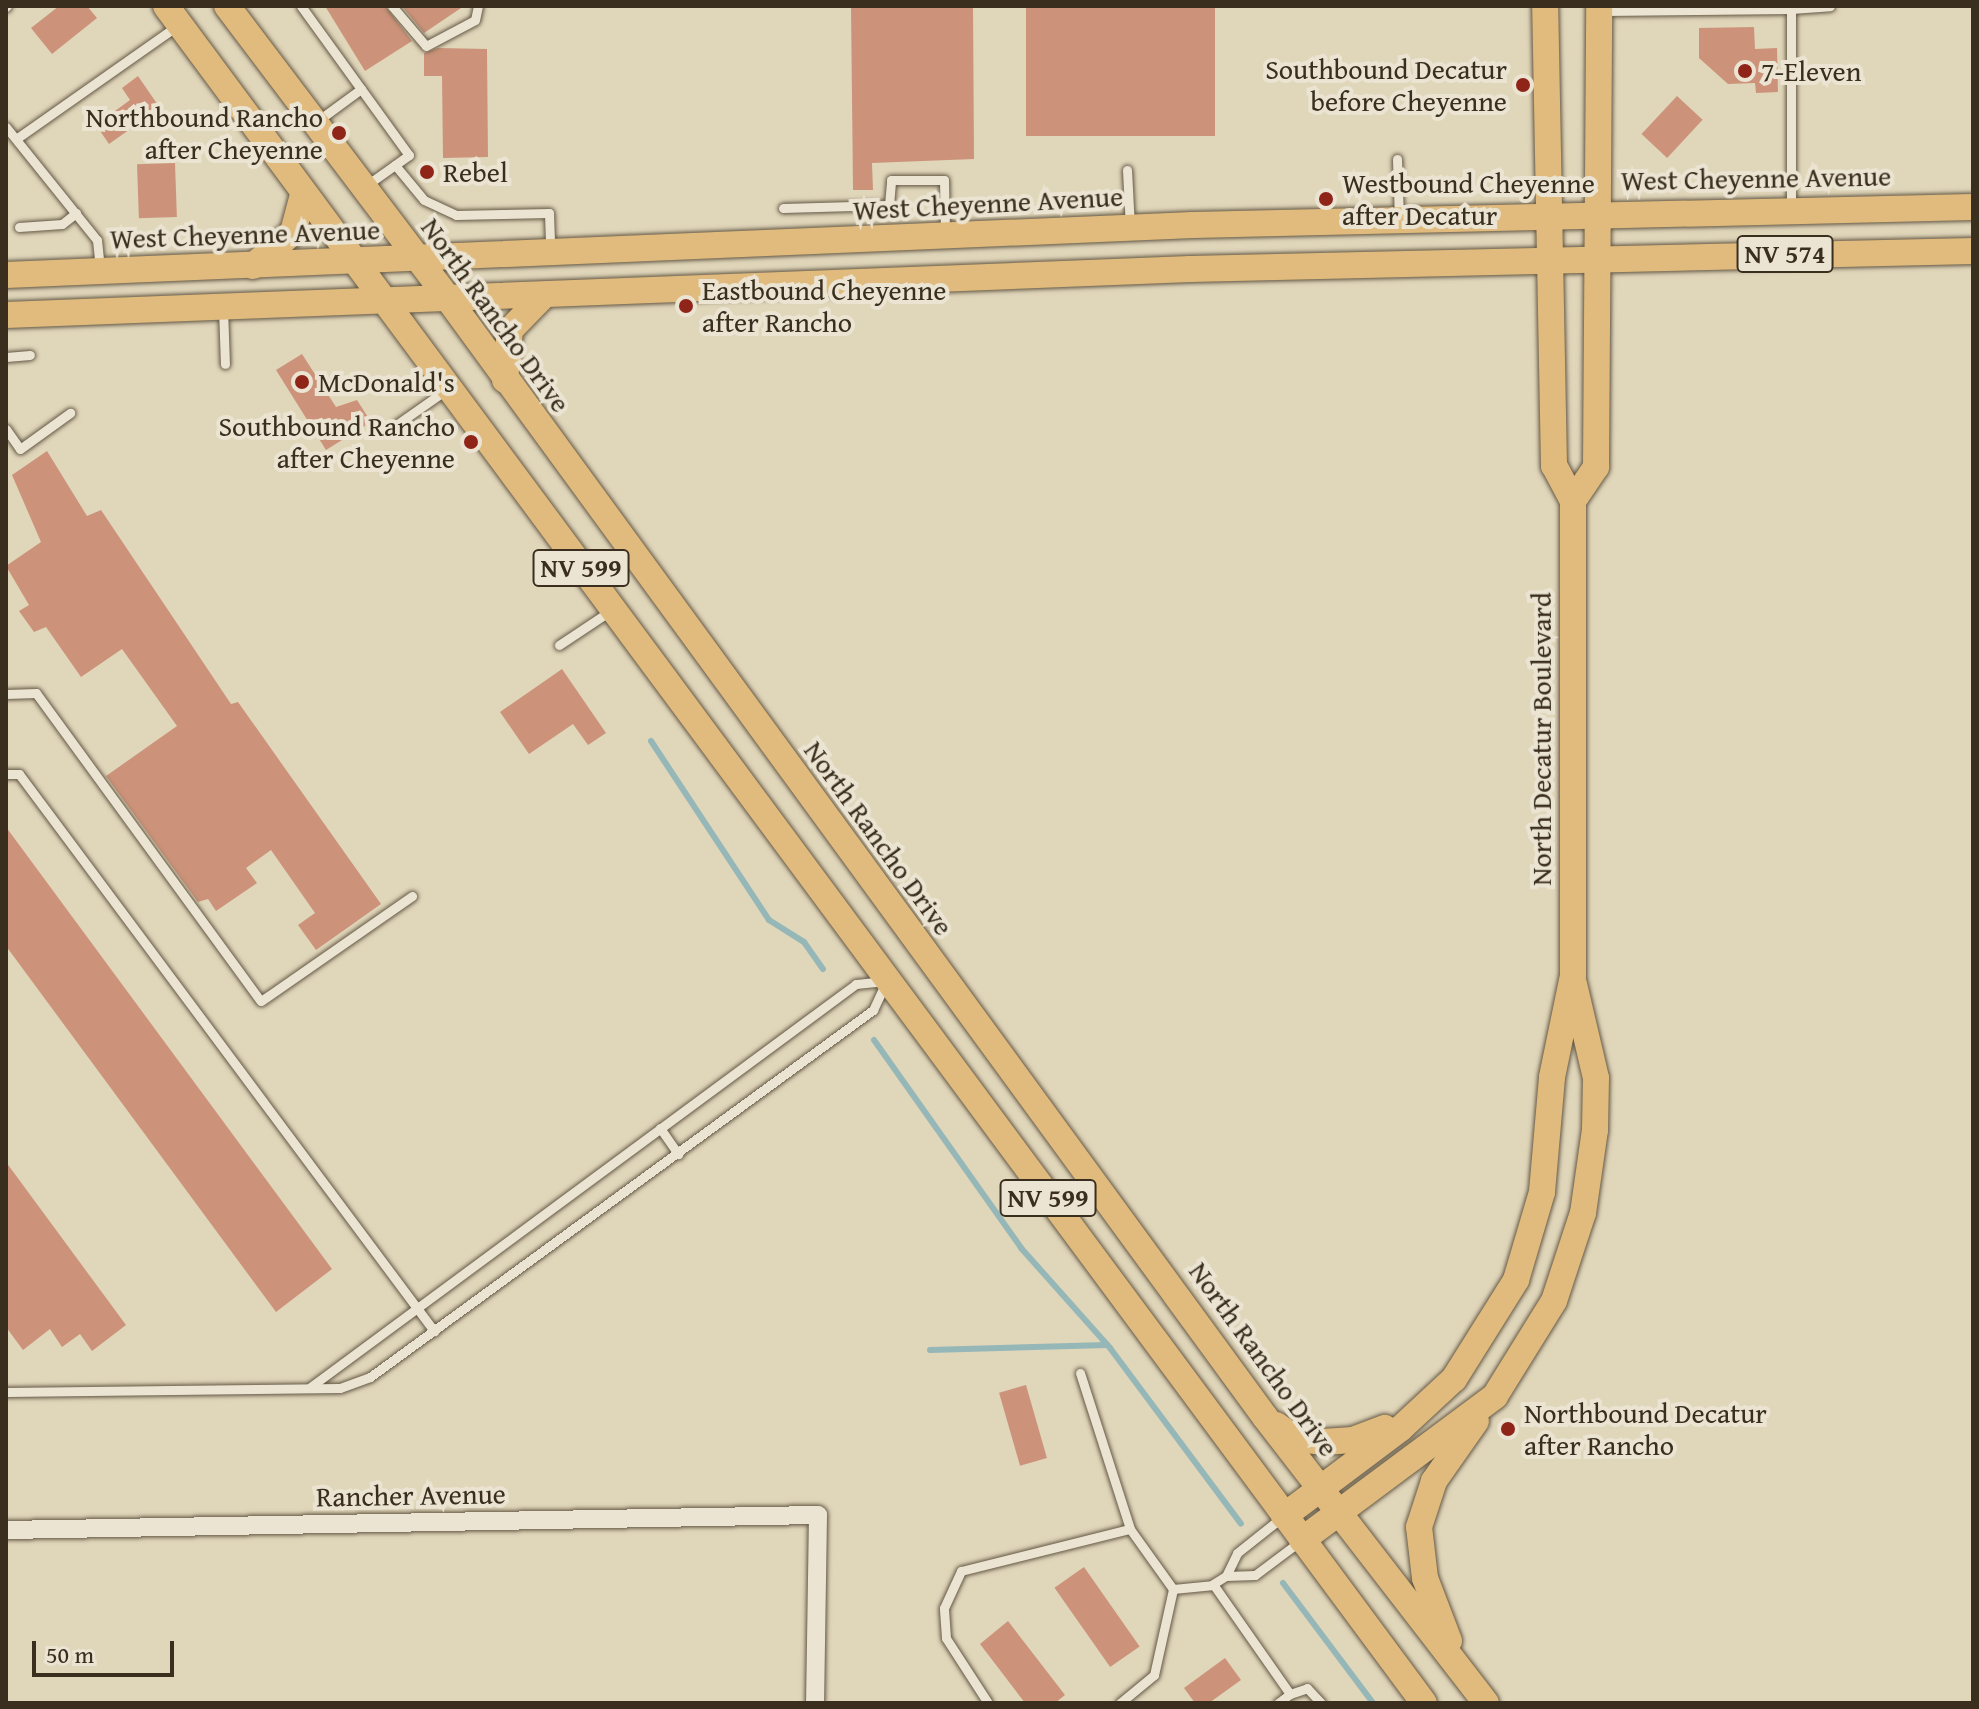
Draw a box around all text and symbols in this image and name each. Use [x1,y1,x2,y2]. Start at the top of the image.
place label: Southbound Decatur before Cheyenne [1265,52,1507,118]
place label: 7-Eleven [1761,54,1861,88]
marker: 7-Eleven [1736,62,1754,80]
marker: Southbound Decatur before Cheyenne [1514,76,1532,94]
place label: Northbound Rancho after Cheyenne [85,100,323,166]
marker: Northbound Rancho after Cheyenne [330,124,348,142]
place label: Rebel [443,155,508,189]
street label: West Cheyenne Avenue [1621,159,1891,197]
marker: Rebel [418,163,436,181]
place label: Westbound Cheyenne after Decatur [1342,166,1595,232]
street label: West Cheyenne Avenue [852,179,1124,227]
marker: Westbound Cheyenne after Decatur [1317,190,1335,208]
street label: North Rancho Drive [414,211,578,419]
street label: West Cheyenne Avenue [109,212,381,256]
road number: NV 574 [1735,232,1835,276]
place label: Eastbound Cheyenne after Rancho [702,273,946,339]
marker: Eastbound Cheyenne after Rancho [677,297,695,315]
place label: McDonald's [318,365,455,399]
marker: McDonald's [293,373,311,391]
place label: Southbound Rancho after Cheyenne [218,409,455,475]
marker: Southbound Rancho after Cheyenne [462,433,480,451]
road number: NV 599 [531,546,631,590]
street label: North Decatur Boulevard [1524,592,1558,886]
street label: North Rancho Drive [797,734,961,942]
road number: NV 599 [998,1176,1098,1220]
street label: North Rancho Drive [1182,1255,1346,1463]
place label: Northbound Decatur after Rancho [1524,1396,1767,1462]
marker: Northbound Decatur after Rancho [1499,1420,1517,1438]
street label: Rancher Avenue [316,1477,506,1513]
scale bar [36,1625,178,1675]
text: 50 m [46,1637,94,1672]

